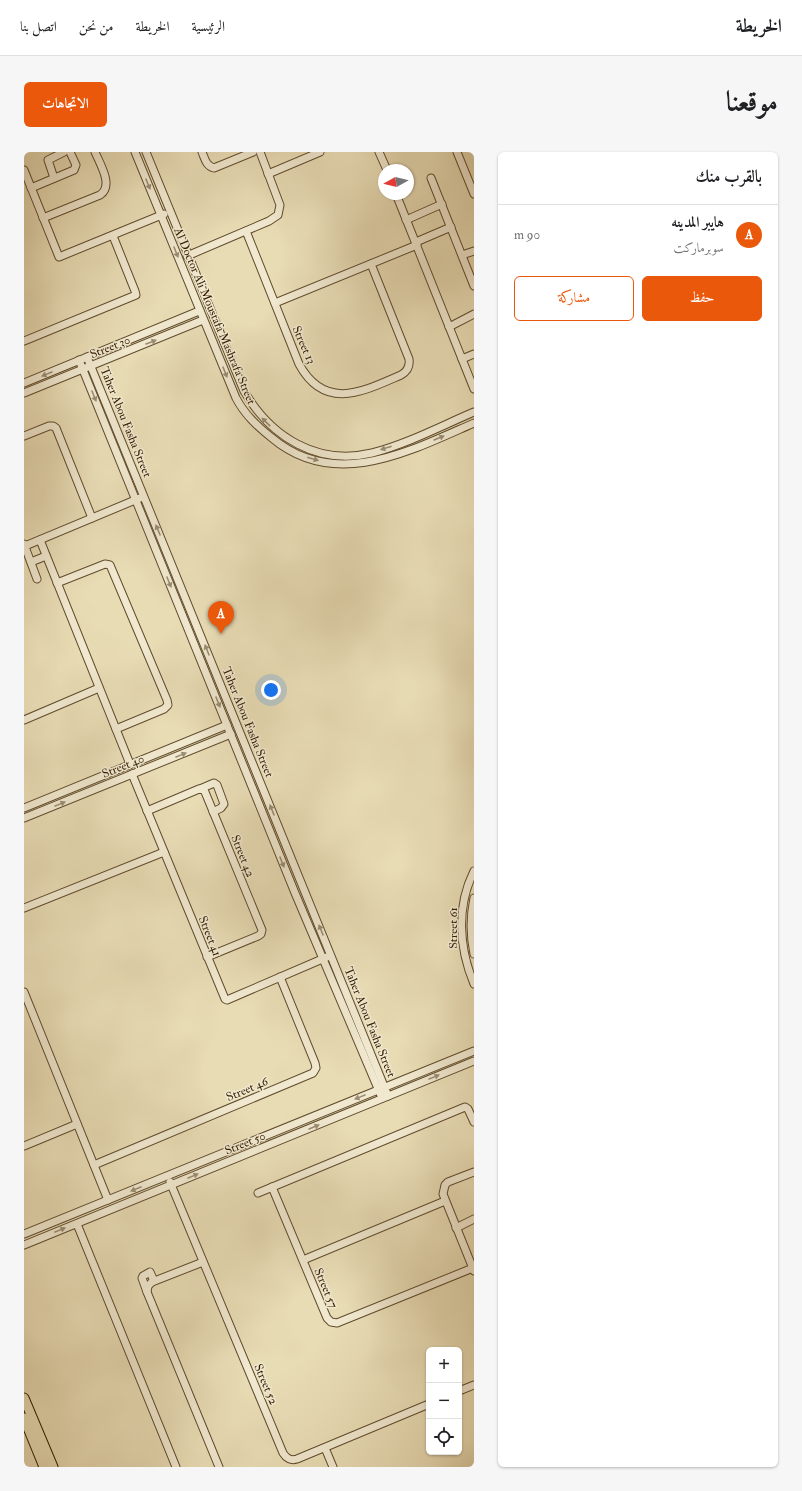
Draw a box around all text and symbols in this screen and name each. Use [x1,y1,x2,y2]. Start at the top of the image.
text: الخريطة [736,14,782,38]
text: اتصل بنا [20,18,57,35]
text: من نحن [79,18,113,35]
text: الخريطة [135,18,169,35]
text: الرئيسية [191,18,225,35]
button: الاتجاهات [24,82,107,127]
text: موقعنا [726,85,778,120]
north arrow [378,164,414,200]
text: بالقرب منك [696,166,762,187]
one-way arrow [145,178,151,189]
text: هايبر المدينه [671,213,724,232]
street label: Al Doctor Ali Moustafa Mashrafa Street [170,225,259,407]
text: 90 m [514,227,540,243]
text: A [745,227,753,243]
text: سوبرماركت [674,240,724,256]
one-way arrow [173,246,179,258]
button: مشاركة [514,276,634,321]
button: حفظ [642,276,762,321]
street label: Street 13 [288,324,319,367]
street label: Street 30 [88,333,133,362]
one-way arrow [145,339,157,345]
street label: Taher Abou Fasha Street [97,365,155,480]
one-way arrow [222,366,228,377]
one-way arrow [40,371,52,377]
one-way arrow [91,391,97,402]
one-way arrow [261,417,271,427]
one-way arrow [433,435,445,441]
one-way arrow [380,445,392,451]
one-way arrow [308,456,320,462]
one-way arrow [154,524,161,536]
one-way arrow [166,576,172,587]
pin: A [208,601,234,634]
one-way arrow [203,644,209,656]
street label: Taher Abou Fasha Street [219,665,277,780]
your location [261,680,281,700]
one-way arrow [215,697,221,709]
street label: Street 40 [100,751,146,782]
one-way arrow [175,751,187,757]
one-way arrow [55,800,67,806]
one-way arrow [268,803,274,815]
street label: Street 42 [227,833,258,879]
one-way arrow [280,856,286,868]
street label: Street 61 [446,907,461,949]
street label: Street 41 [195,914,224,959]
one-way arrow [317,924,323,936]
street label: Taher Abou Fasha Street [341,965,399,1080]
street label: Street 46 [224,1074,271,1105]
one-way arrow [428,1074,440,1080]
one-way arrow [354,1095,366,1101]
one-way arrow [308,1123,320,1129]
street label: Street 50 [223,1128,268,1158]
one-way arrow [188,1173,199,1179]
one-way arrow [130,1186,142,1192]
one-way arrow [55,1227,67,1233]
street label: Street 57 [310,1266,341,1311]
map controls [426,1347,462,1455]
button: + [426,1347,462,1383]
street label: Street 52 [250,1362,281,1407]
button: − [426,1383,462,1419]
button: locate [426,1419,462,1455]

